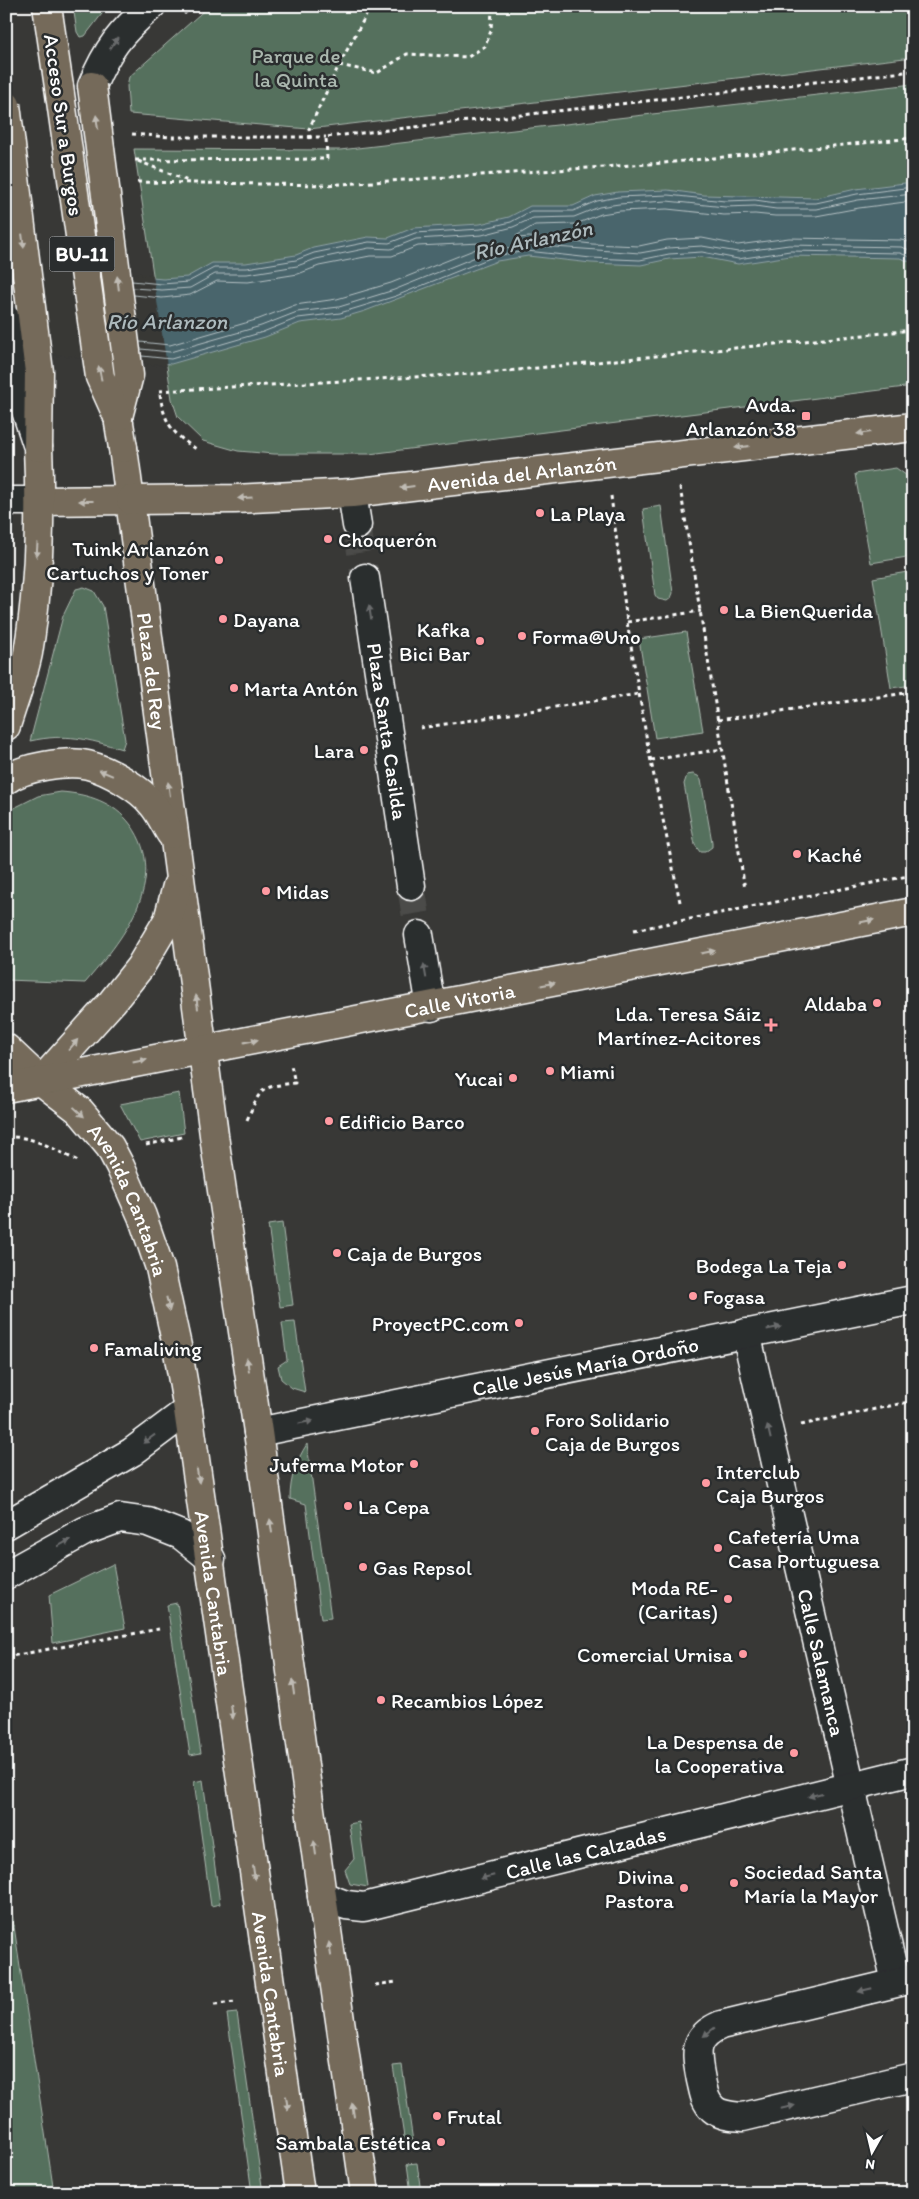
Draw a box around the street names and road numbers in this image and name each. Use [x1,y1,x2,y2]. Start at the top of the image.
street label: Acceso Sur a Burgos [39,32,89,218]
road number: BU-11 [49,236,114,272]
street label: Avenida del Arlanzón [426,449,618,497]
street label: Plaza del Rey [132,611,173,731]
street label: Plaza Santa Casilda [362,641,413,822]
street label: Calle Vitoria [402,977,517,1023]
street label: Avenida Cantabria [83,1118,174,1279]
street label: Calle Jesús María Ordoño [470,1331,701,1401]
street label: Avenida Cantabria [190,1509,238,1677]
street label: Calle Salamanca [793,1586,851,1739]
street label: Calle las Calzadas [503,1820,668,1884]
street label: Avenida Cantabria [247,1910,296,2078]

